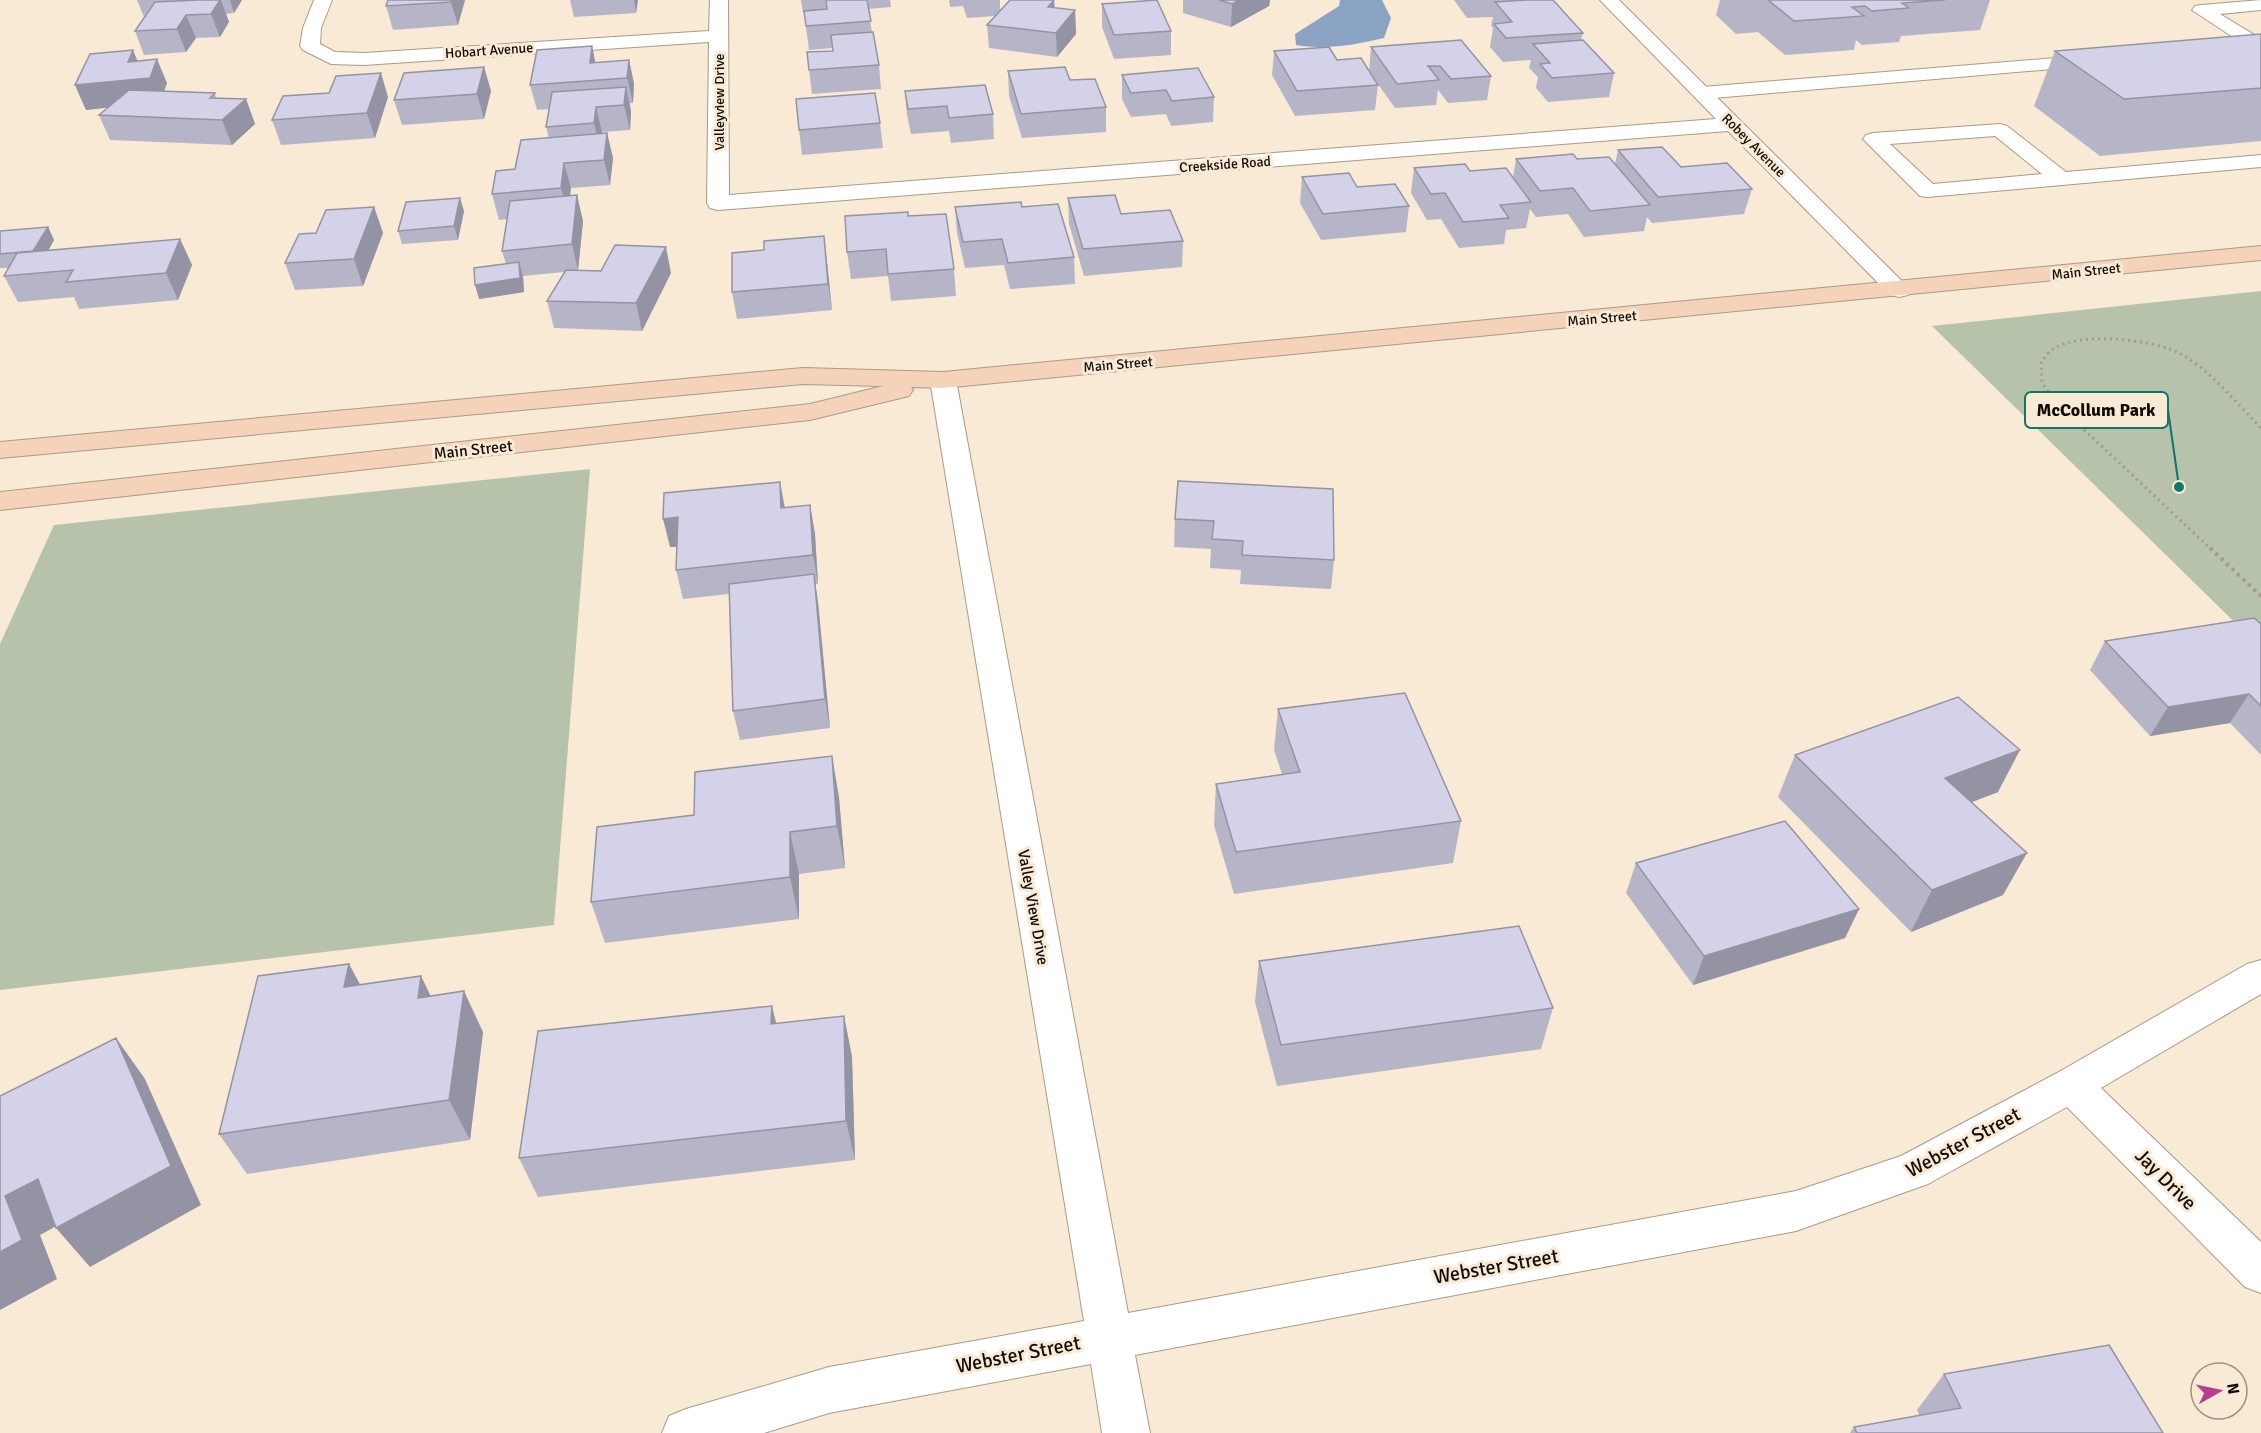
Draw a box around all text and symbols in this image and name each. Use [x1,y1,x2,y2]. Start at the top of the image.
street label: Hobart Avenue [444,39,534,62]
street label: Valleyview Drive [711,53,728,151]
street label: Robey Avenue [1718,110,1789,181]
street label: Creekside Road [1179,153,1271,176]
street label: Main Street [2051,259,2122,284]
street label: Main Street [1567,307,1637,330]
street label: Main Street [1083,353,1153,376]
callout: McCollum Park [2025,392,2168,428]
text: McCollum Park [2036,399,2156,421]
street label: Main Street [433,436,514,464]
street label: Valley View Drive [1013,848,1053,966]
street label: Webster Street [1902,1102,2025,1183]
street label: Jay Drive [2130,1143,2202,1215]
street label: Webster Street [1432,1243,1560,1290]
street label: Webster Street [954,1330,1082,1379]
north arrow [2189,1361,2249,1421]
text: N [2222,1382,2244,1396]

